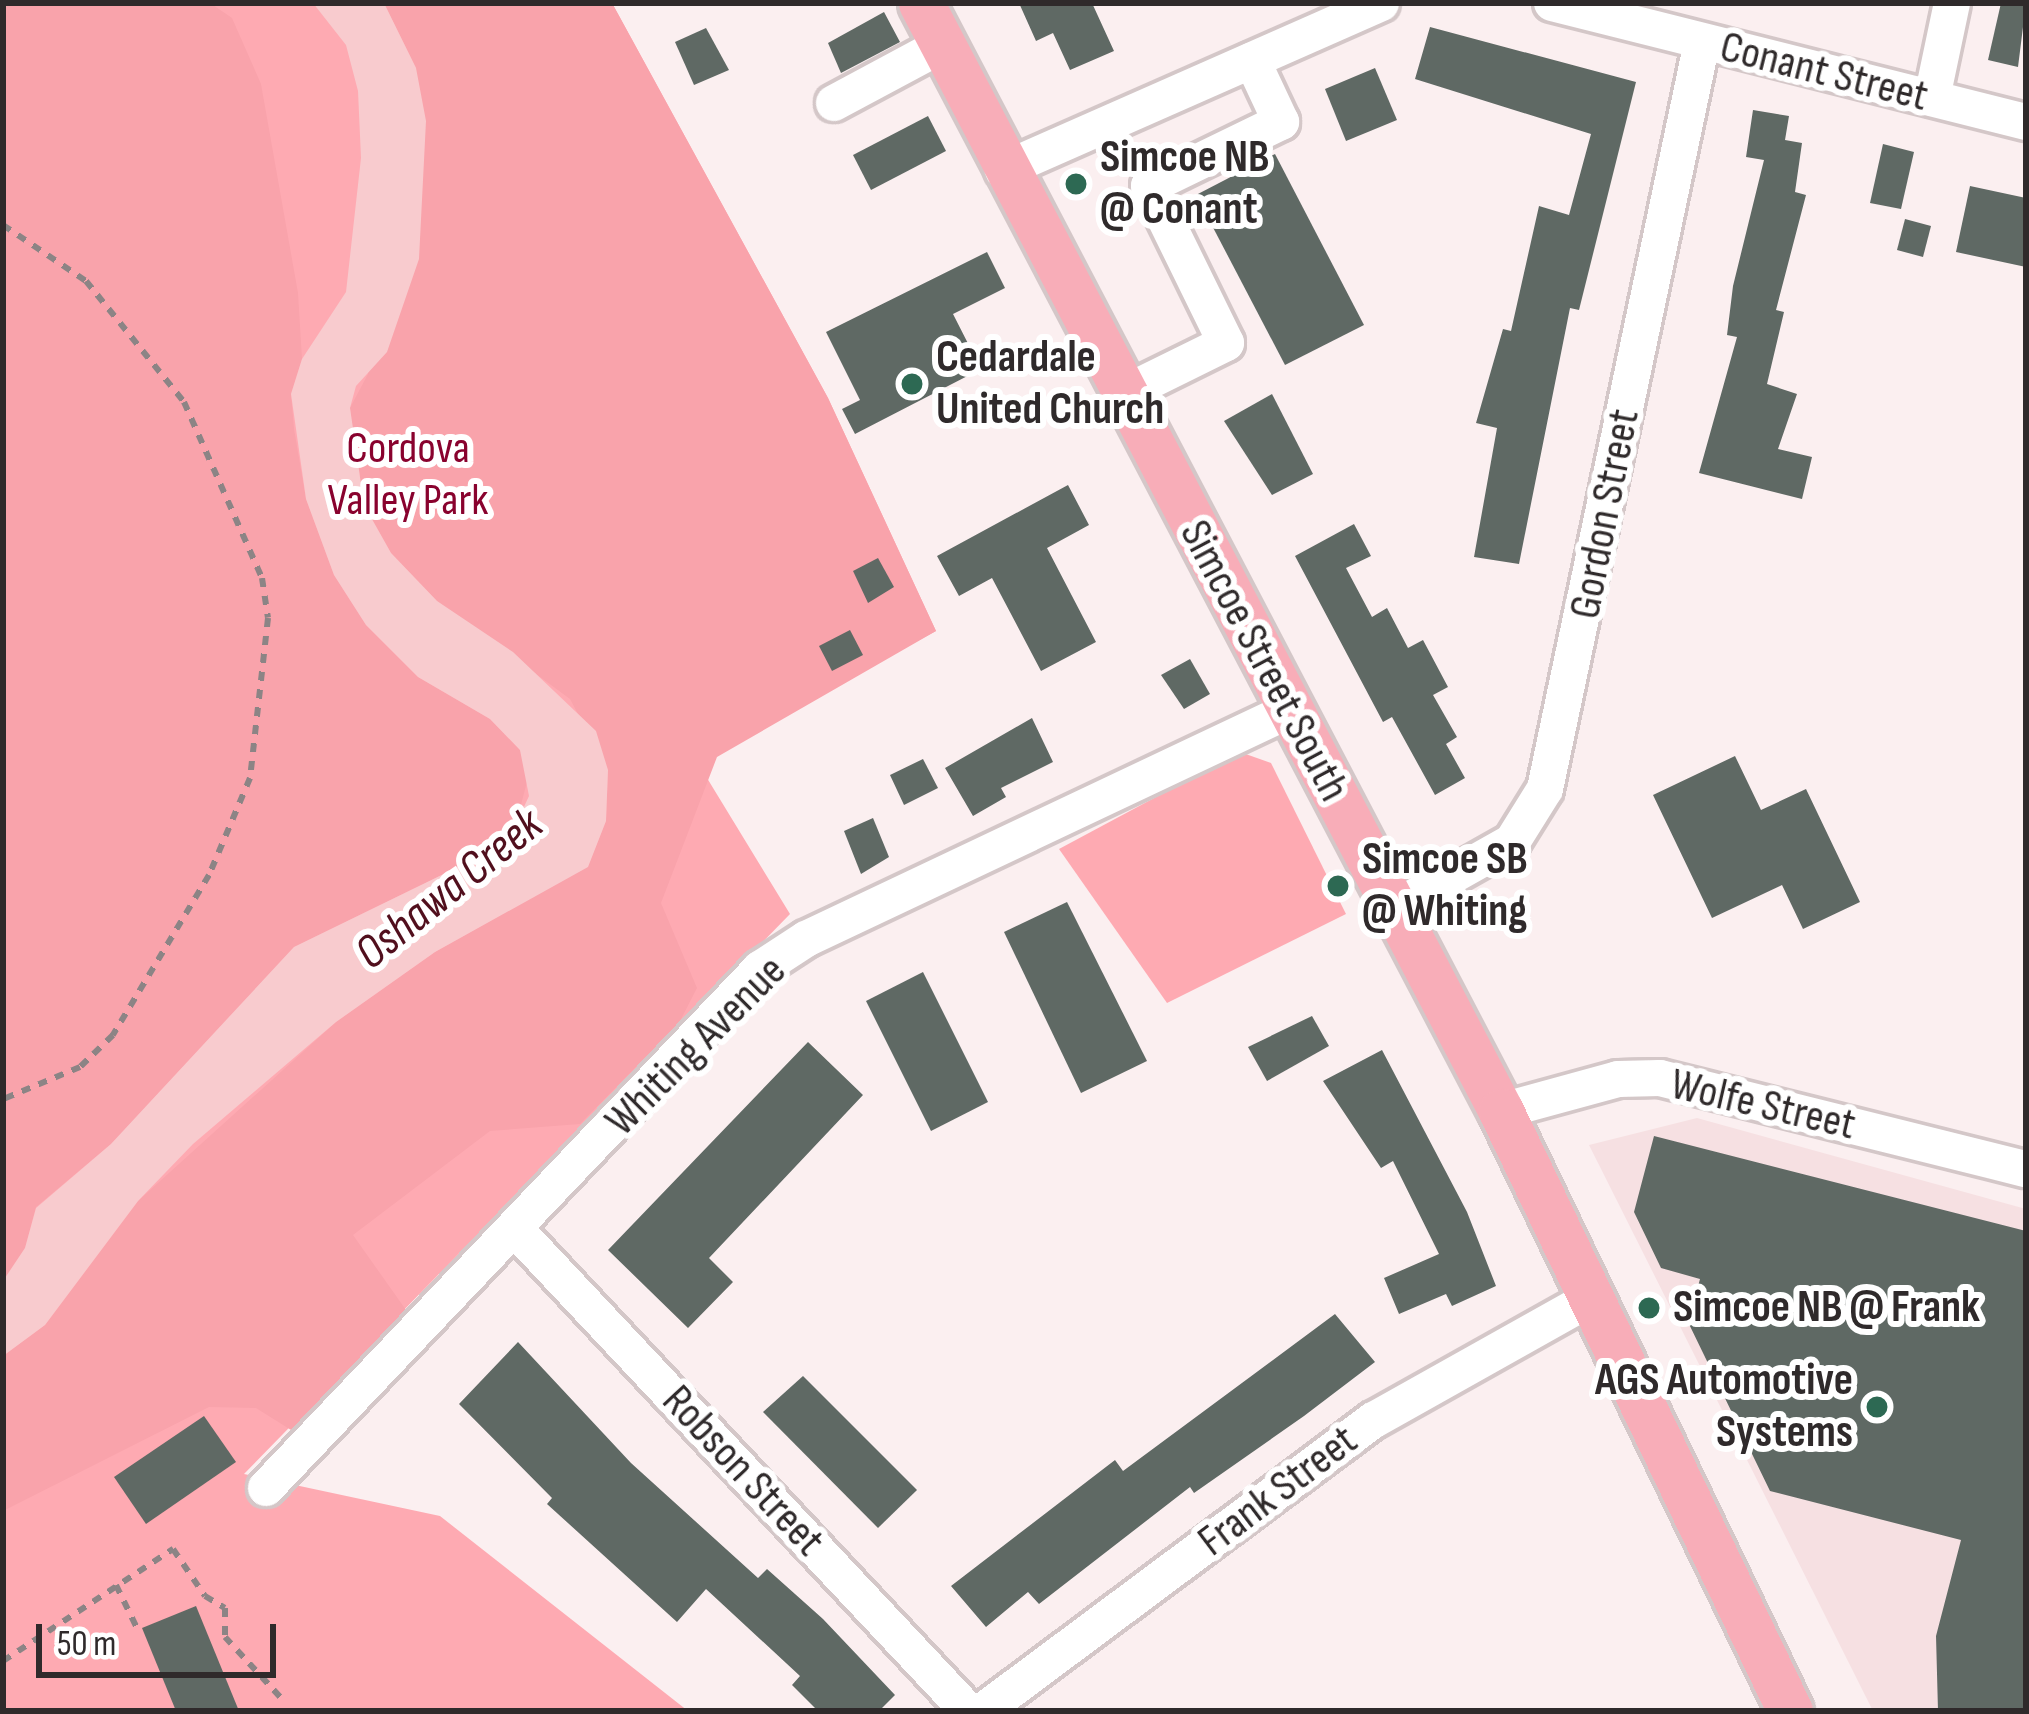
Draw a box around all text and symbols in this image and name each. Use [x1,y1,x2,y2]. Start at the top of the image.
street label: Conant Street [1715,20,1933,124]
place label: Simcoe NB @ Conant [1100,131,1269,237]
marker: Simcoe NB @ Conant [1063,171,1089,197]
place label: Cedardale United Church [936,331,1164,437]
marker: Cedardale United Church [899,371,925,397]
street label: Gordon Street [1558,405,1652,623]
park label: Cordova Valley Park [327,422,489,528]
street label: Simcoe Street South [1167,511,1361,811]
water label: Oshawa Creek [344,796,554,982]
place label: Simcoe SB @ Whiting [1362,833,1528,939]
marker: Simcoe SB @ Whiting [1325,873,1351,899]
street label: Whiting Avenue [594,944,798,1148]
street label: Wolfe Street [1665,1058,1861,1152]
place label: Simcoe NB @ Frank [1673,1281,1980,1335]
marker: Simcoe NB @ Frank [1636,1295,1662,1321]
place label: AGS Automotive Systems [1595,1354,1853,1460]
street label: Robson Street [650,1374,836,1568]
marker: AGS Automotive Systems [1864,1394,1890,1420]
street label: Frank Street [1188,1414,1368,1568]
scale bar [42,1600,282,1674]
text: 50 m [57,1623,116,1666]

